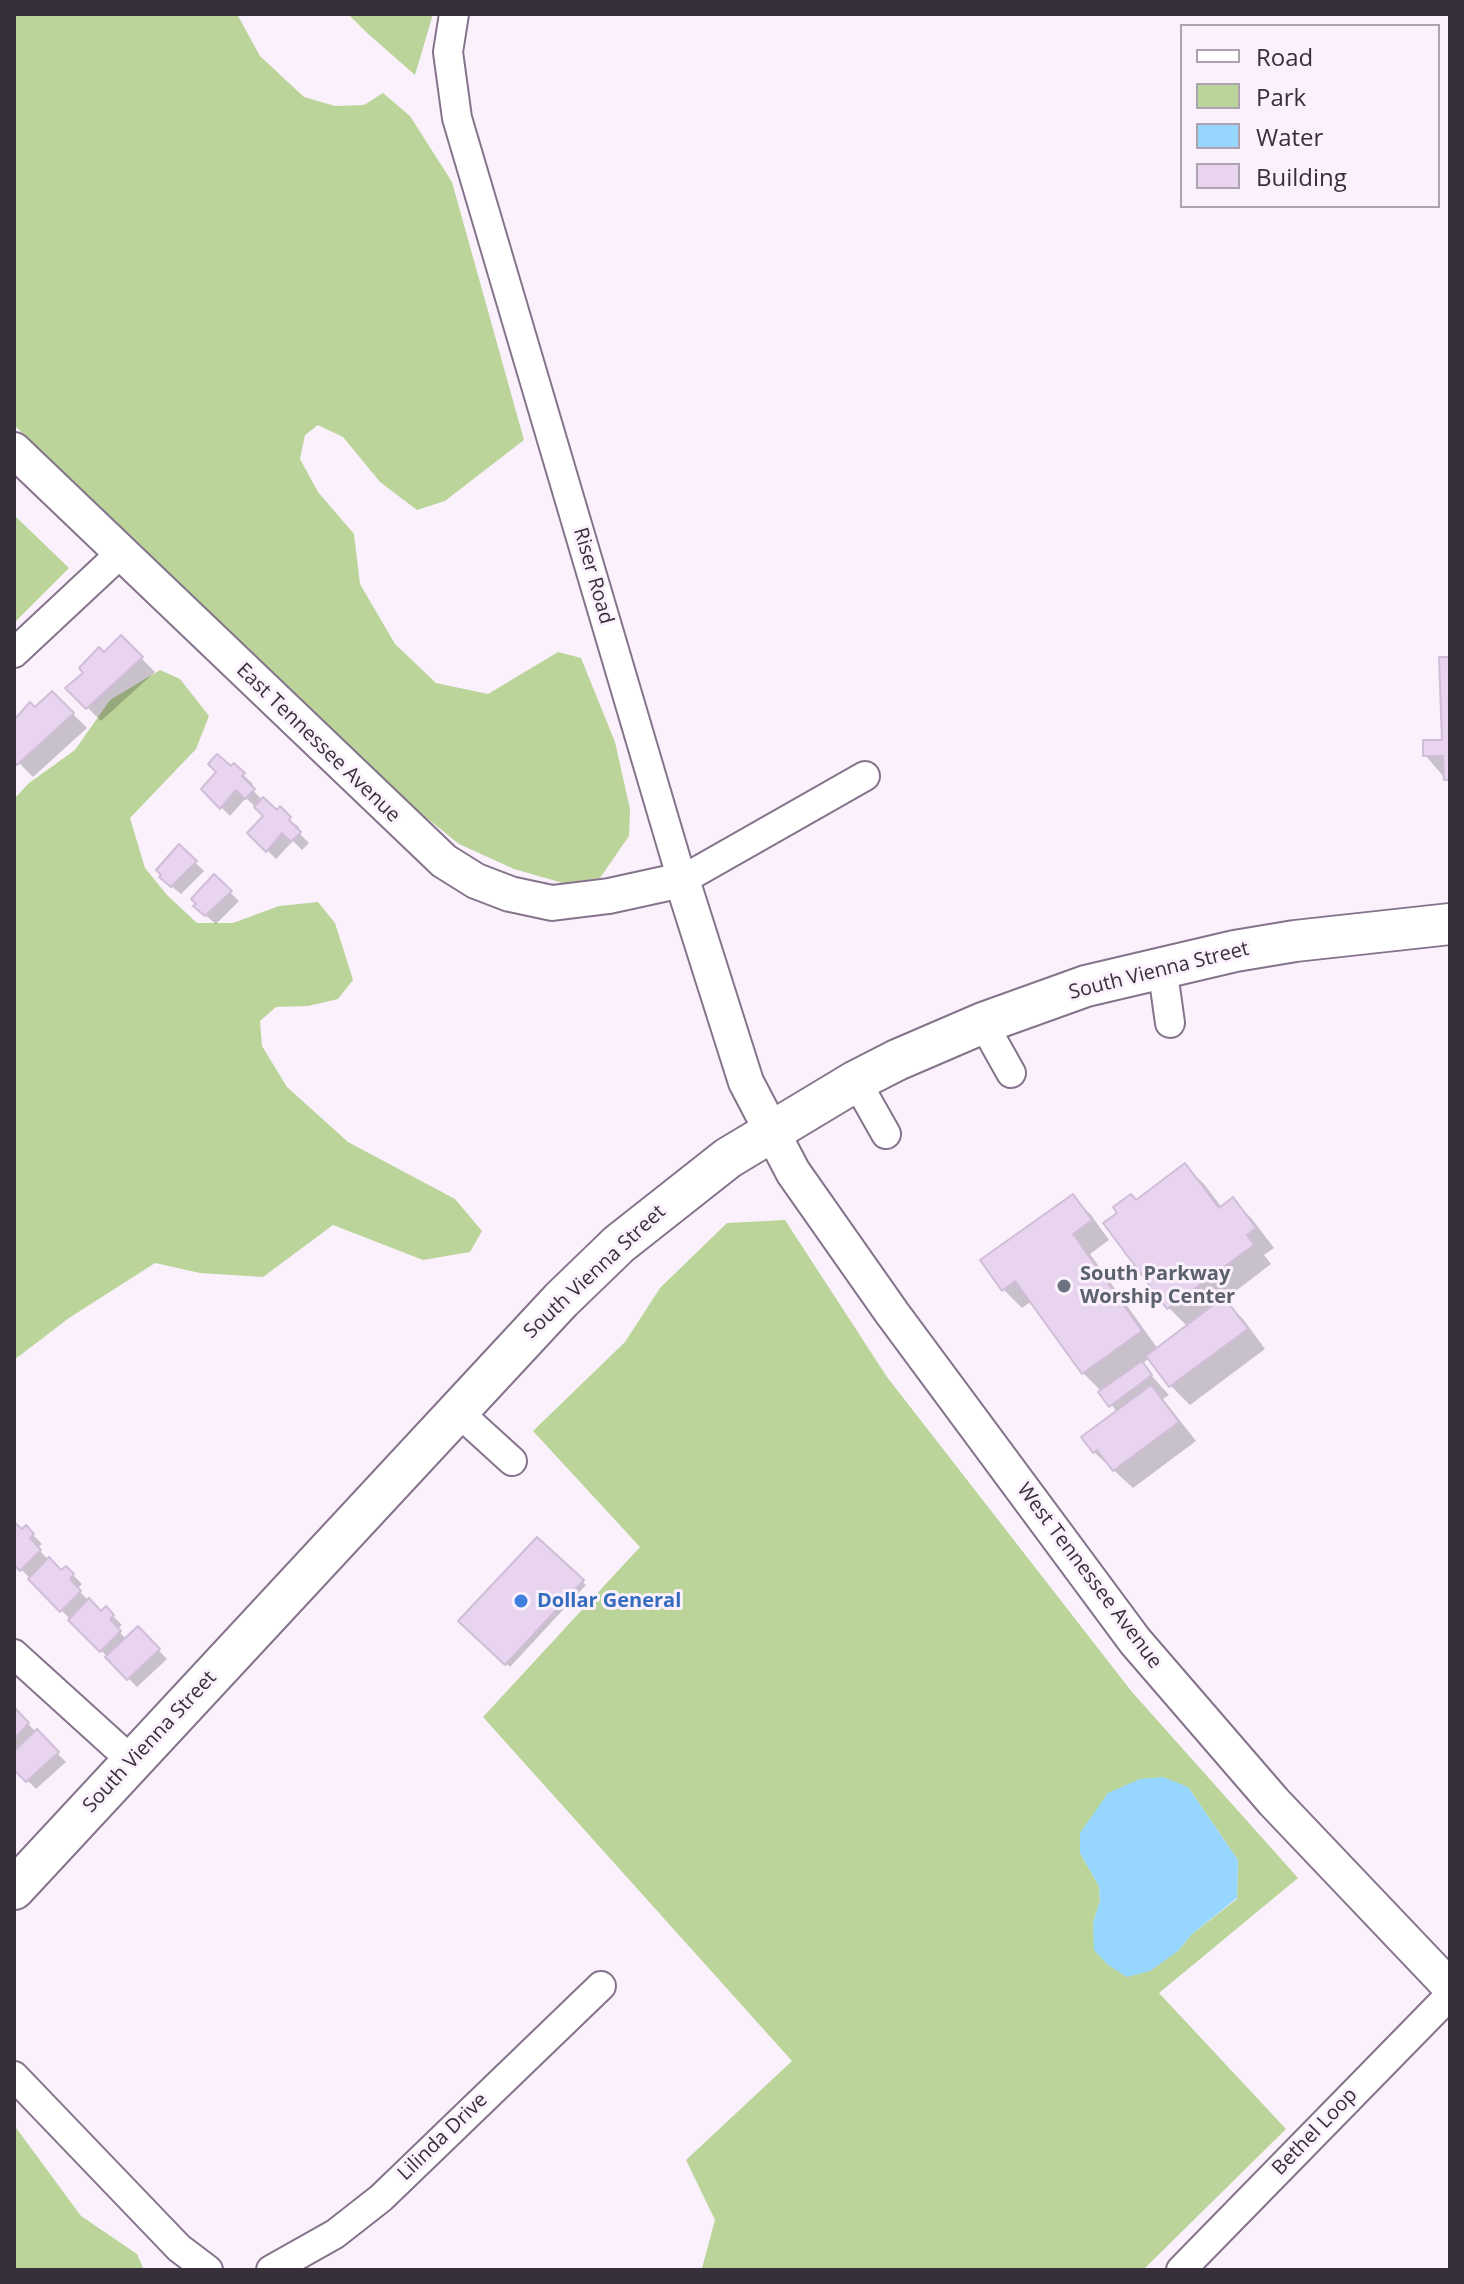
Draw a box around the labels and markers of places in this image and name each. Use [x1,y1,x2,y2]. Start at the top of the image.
place label: South Parkway Worship Center [1080,1262,1235,1309]
marker: South Parkway Worship Center [1055,1277,1073,1295]
place label: Dollar General [537,1589,681,1613]
marker: Dollar General [512,1592,530,1610]

